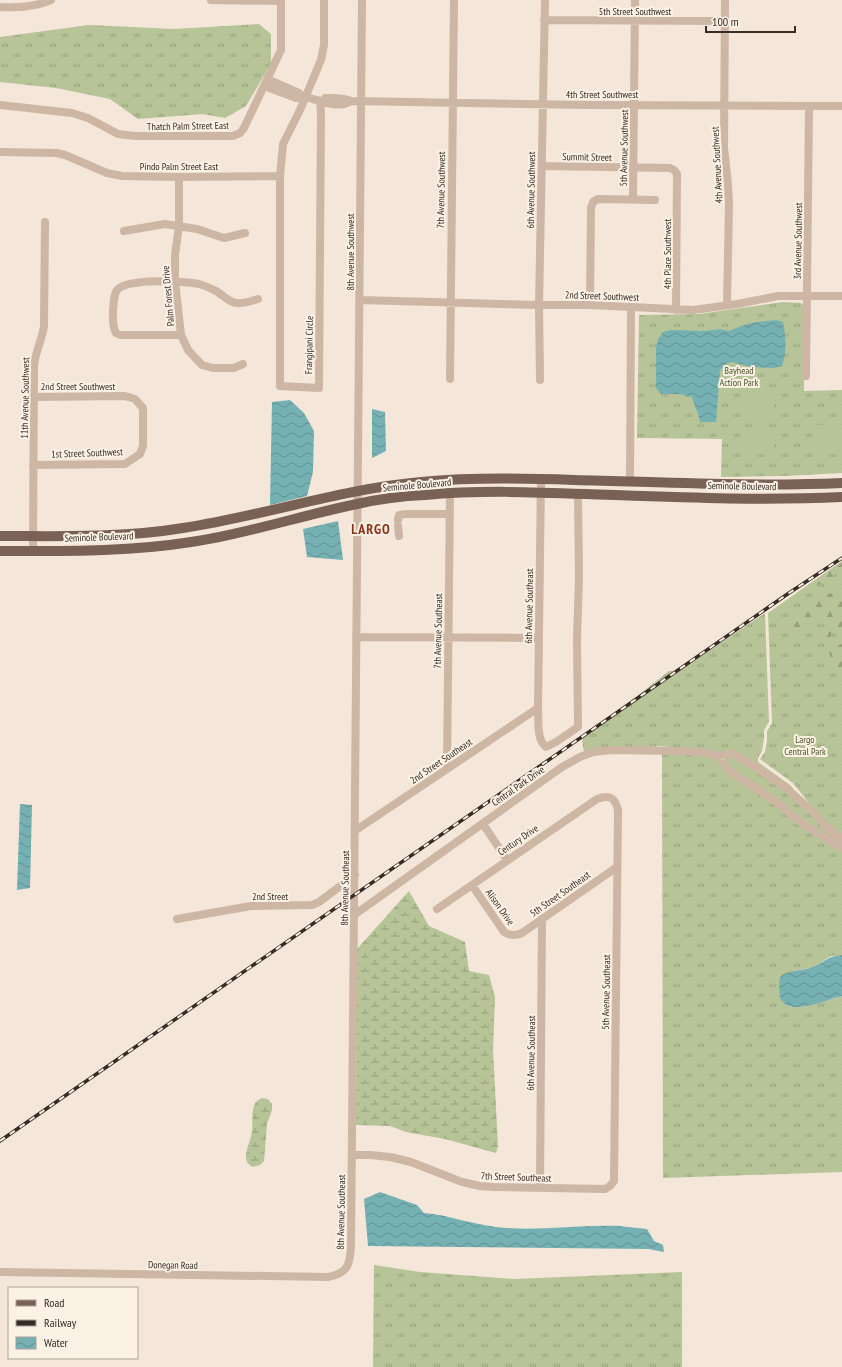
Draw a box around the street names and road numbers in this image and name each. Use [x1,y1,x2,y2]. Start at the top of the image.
street label: 5th Street Southwest [599,5,672,18]
street label: 4th Street Southwest [566,88,639,101]
street label: 5th Avenue Southwest [617,109,631,187]
street label: Thatch Palm Street East [147,119,229,133]
street label: 4th Avenue Southwest [708,126,726,204]
street label: Summit Street [562,150,612,164]
street label: 7th Avenue Southwest [434,151,448,229]
street label: 6th Avenue Southwest [524,151,538,229]
street label: Pindo Palm Street East [140,160,218,173]
street label: 3rd Avenue Southwest [791,202,805,280]
street label: 8th Avenue Southwest [344,213,357,291]
street label: 4th Place Southwest [661,219,674,289]
street label: Palm Forest Drive [159,265,177,327]
street label: 2nd Street Southwest [565,288,640,304]
street label: Frangipani Circle [302,316,316,374]
street label: 11th Avenue Southwest [18,357,32,439]
street label: 2nd Street Southwest [41,380,115,393]
street label: 1st Street Southwest [51,445,123,461]
street label: Seminole Boulevard [382,476,452,494]
street label: Seminole Boulevard [707,479,777,493]
street label: Seminole Boulevard [64,529,134,545]
street label: 6th Avenue Southeast [522,568,536,644]
street label: 7th Avenue Southeast [431,593,445,669]
street label: 2nd Street Southeast [407,735,475,787]
street label: Central Park Drive [489,763,547,809]
street label: Century Drive [495,822,541,858]
street label: 8th Avenue Southeast [338,850,352,926]
street label: 5th Street Southeast [527,868,593,920]
street label: Alison Drive [483,886,517,928]
street label: 2nd Street [252,890,288,903]
street label: 5th Avenue Southeast [599,954,613,1030]
street label: 6th Avenue Southeast [524,1015,538,1091]
street label: 7th Street Southeast [480,1169,552,1185]
street label: 8th Avenue Southeast [334,1174,348,1250]
street label: Donegan Road [148,1258,198,1272]

